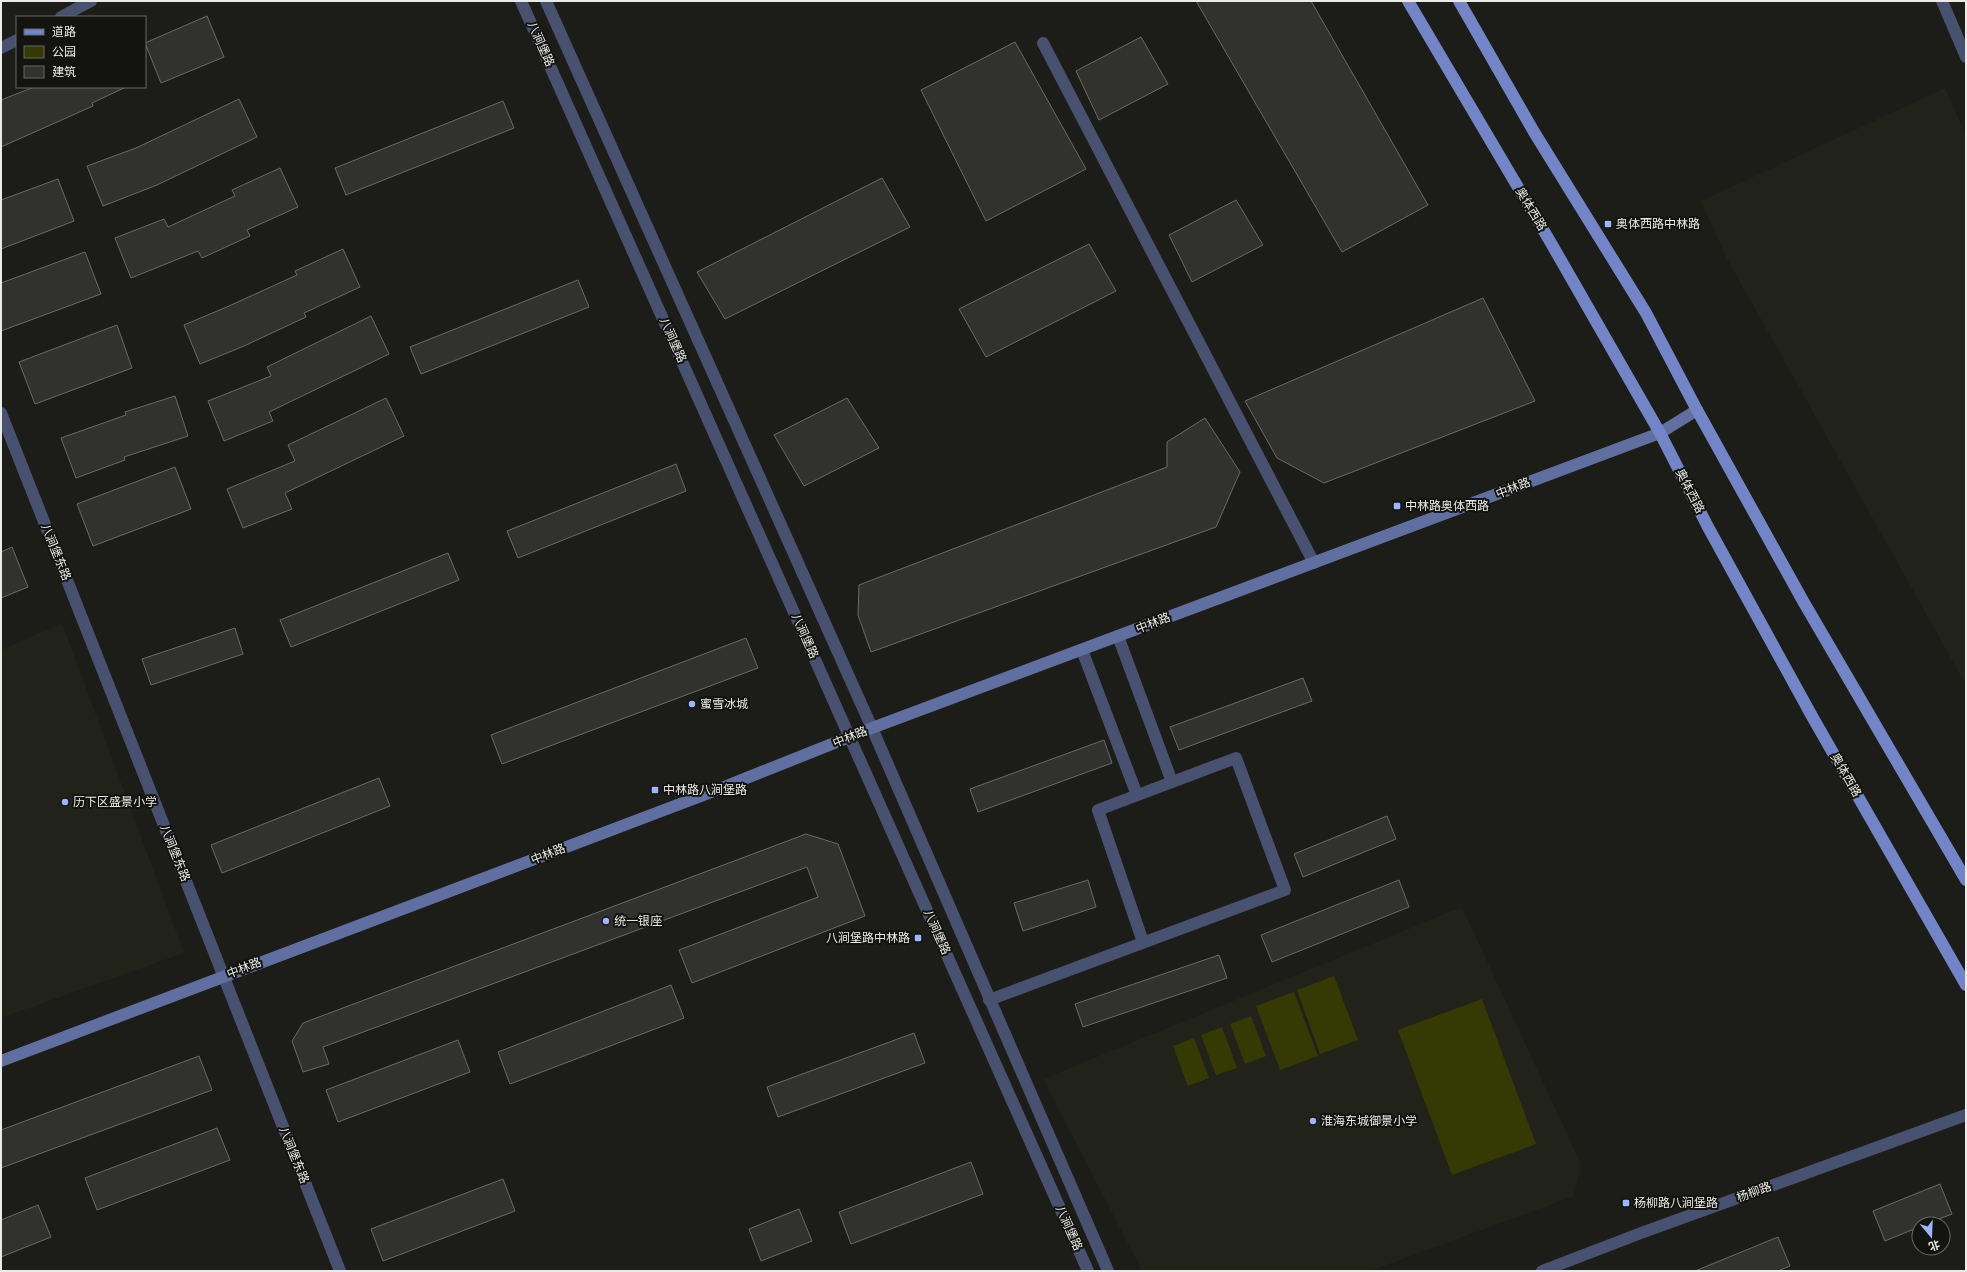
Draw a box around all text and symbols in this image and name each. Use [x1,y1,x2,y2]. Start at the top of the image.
legend [16,16,146,88]
street label: 八涧堡路 [523,18,560,70]
text: 道路 [52,22,76,41]
text: 公园 [52,42,76,61]
text: 建筑 [52,62,76,81]
street label: 奥体西路 [1511,183,1552,234]
place label: 奥体西路中林路 [1616,214,1700,233]
marker: 奥体西路中林路 [1603,219,1613,229]
street label: 八涧堡路 [655,314,692,366]
street label: 奥体西路 [1671,465,1710,516]
street label: 中林路 [1493,472,1533,503]
place label: 中林路奥体西路 [1405,496,1489,515]
marker: 中林路奥体西路 [1392,501,1402,511]
street label: 八涧堡东路 [36,520,77,583]
street label: 中林路 [1133,607,1173,638]
street label: 八涧堡路 [787,610,824,662]
place label: 蜜雪冰城 [700,694,748,713]
marker: 蜜雪冰城 [687,699,697,709]
street label: 中林路 [830,721,870,752]
street label: 奥体西路 [1826,749,1867,800]
place label: 中林路八涧堡路 [663,780,747,799]
marker: 中林路八涧堡路 [650,785,660,795]
place label: 历下区盛景小学 [73,792,157,811]
marker: 历下区盛景小学 [60,797,70,807]
street label: 八涧堡东路 [155,821,196,884]
street label: 中林路 [528,838,568,869]
street label: 八涧堡路 [919,906,956,958]
place label: 统一银座 [614,911,662,930]
marker: 统一银座 [601,916,611,926]
place label: 八涧堡路中林路 [826,928,910,947]
marker: 八涧堡路中林路 [913,933,923,943]
street label: 中林路 [224,952,264,983]
place label: 淮海东城御景小学 [1321,1111,1417,1130]
marker: 淮海东城御景小学 [1308,1116,1318,1126]
street label: 八涧堡东路 [274,1123,315,1186]
street label: 杨柳路 [1734,1176,1774,1207]
place label: 杨柳路八涧堡路 [1634,1193,1718,1212]
marker: 杨柳路八涧堡路 [1621,1198,1631,1208]
street label: 八涧堡路 [1051,1202,1088,1254]
north arrow [1911,1216,1951,1256]
text: 北 [1926,1236,1942,1255]

